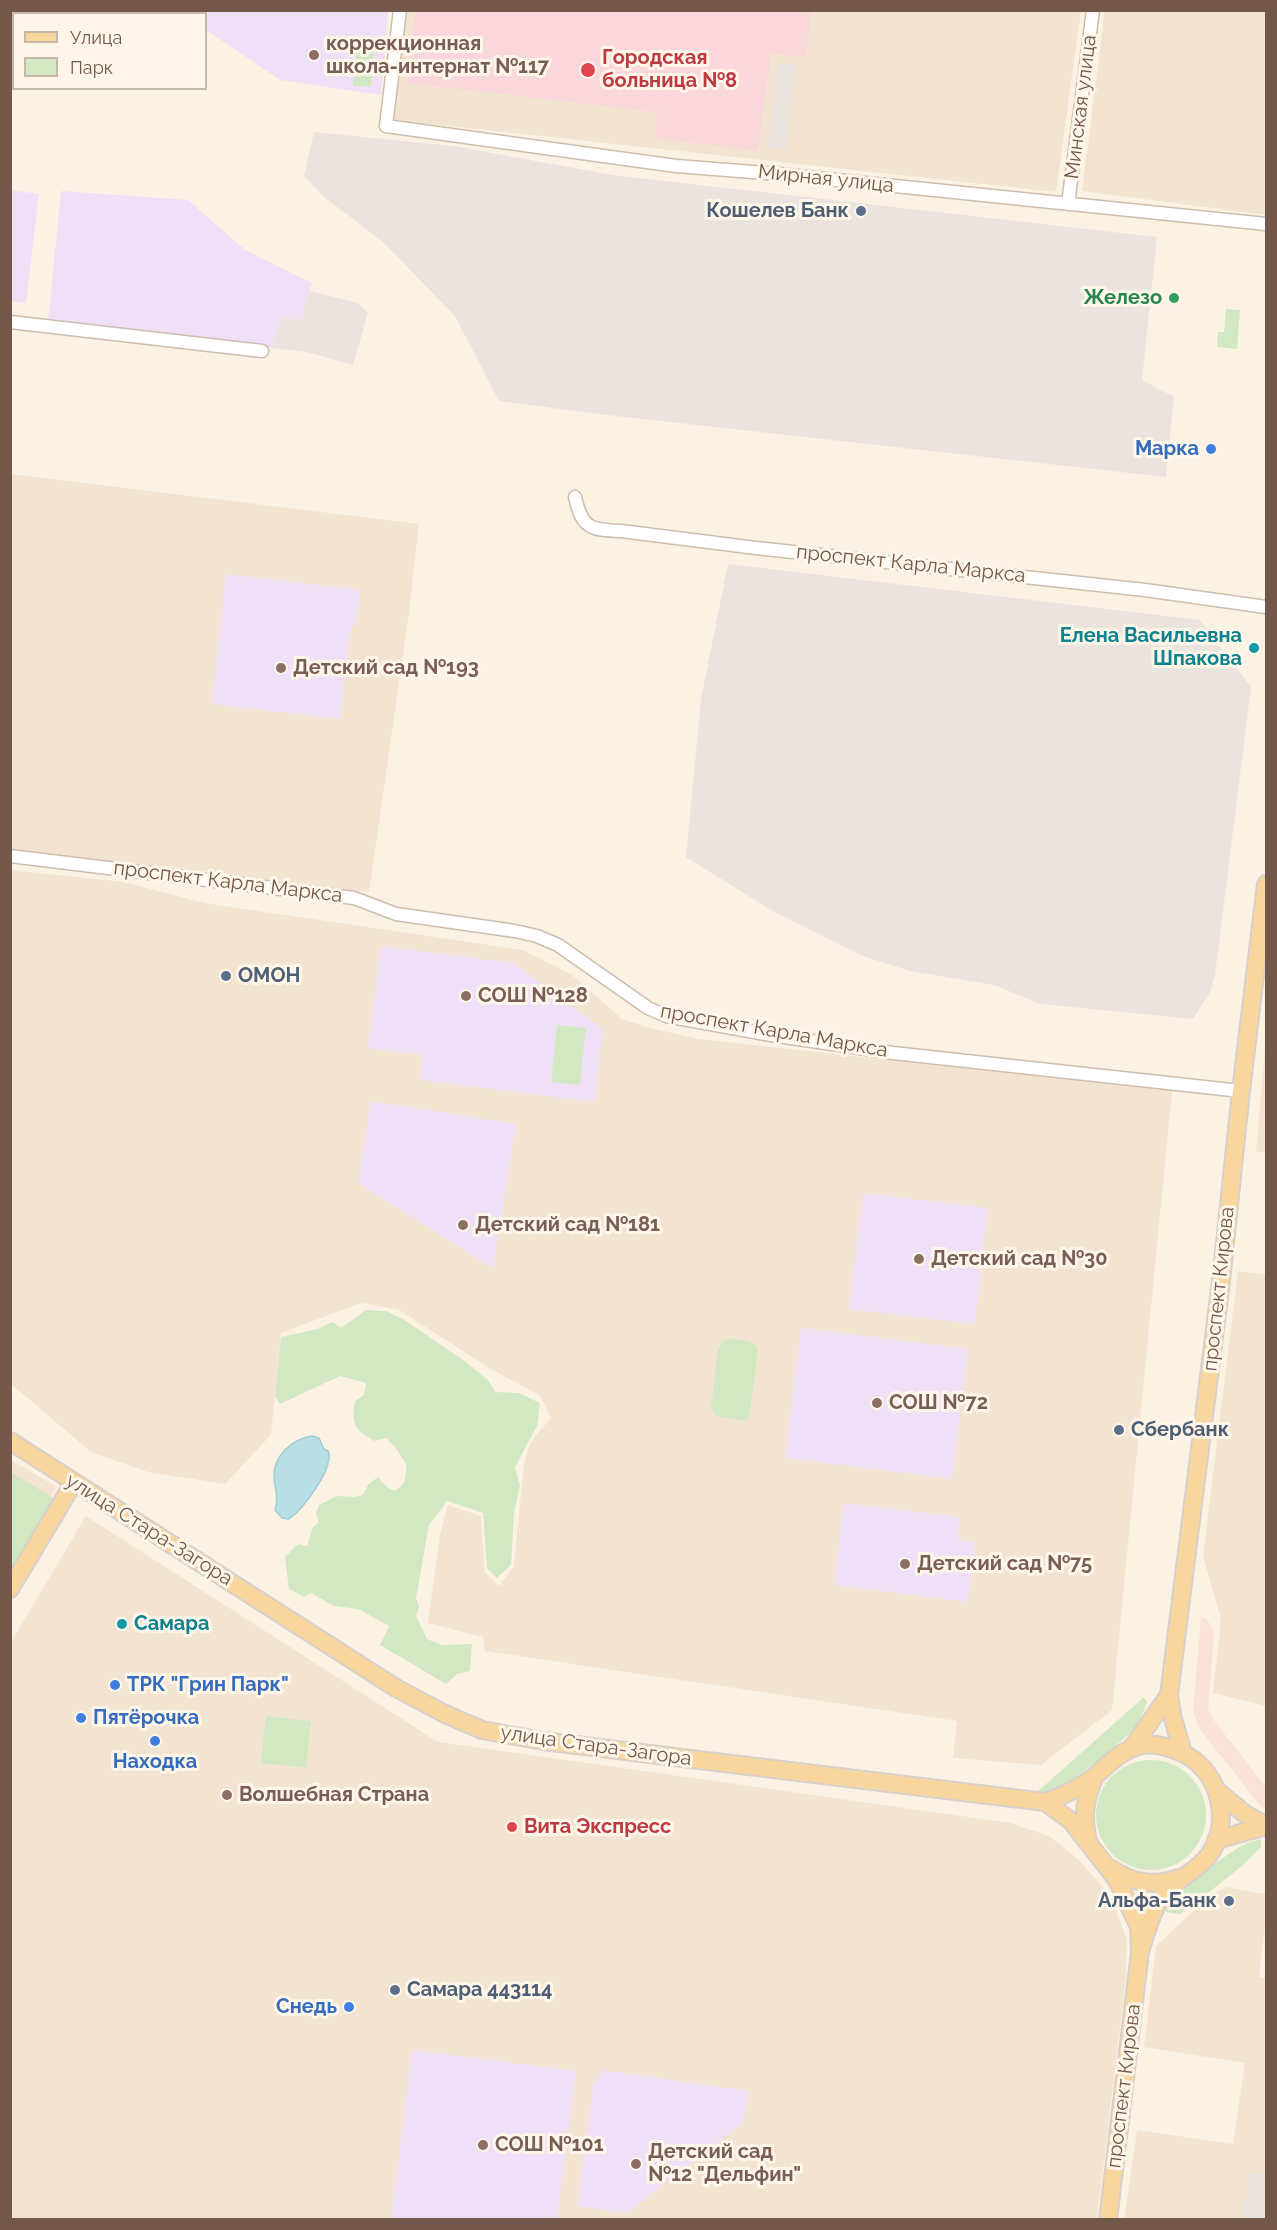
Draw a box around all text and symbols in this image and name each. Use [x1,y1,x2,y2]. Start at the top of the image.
legend [12,12,207,90]
text: Улица [70,27,122,48]
place label: коррекционная школа-интернат №117 [326,32,549,79]
street label: Минская улица [1060,33,1102,181]
place label: Городская больница №8 [602,46,737,93]
marker: коррекционная школа-интернат №117 [307,48,321,62]
text: Парк [70,57,113,78]
marker: Городская больница №8 [579,61,597,79]
street label: Мирная улица [757,160,895,198]
place label: Кошелев Банк [706,199,849,223]
marker: Кошелев Банк [854,204,868,218]
place label: Железо [1083,286,1162,310]
marker: Железо [1167,291,1181,305]
place label: Марка [1135,437,1199,461]
marker: Марка [1204,442,1218,456]
street label: проспект Карла Маркса [795,540,1027,588]
place label: Елена Васильевна Шпакова [1060,624,1242,671]
marker: Елена Васильевна Шпакова [1247,641,1261,655]
place label: Детский сад №193 [293,656,479,680]
marker: Детский сад №193 [274,661,288,675]
street label: проспект Карла Маркса [112,856,344,908]
place label: ОМОН [238,964,300,988]
marker: ОМОН [219,969,233,983]
place label: СОШ №128 [478,984,588,1008]
marker: СОШ №128 [459,989,473,1003]
street label: проспект Карла Маркса [658,999,890,1063]
street label: проспект Кирова [1198,1206,1240,1372]
place label: Детский сад №181 [475,1213,660,1237]
marker: Детский сад №181 [456,1218,470,1232]
place label: Детский сад №30 [931,1247,1107,1271]
marker: Детский сад №30 [912,1252,926,1266]
place label: СОШ №72 [889,1391,988,1415]
marker: СОШ №72 [870,1396,884,1410]
place label: Сбербанк [1131,1418,1229,1442]
marker: Сбербанк [1112,1423,1126,1437]
street label: улица Стара-Загора [61,1469,237,1591]
place label: Детский сад №75 [917,1552,1092,1576]
marker: Детский сад №75 [898,1557,912,1571]
place label: Самара [134,1612,209,1636]
marker: Самара [115,1617,129,1631]
place label: ТРК "Грин Парк" [127,1673,289,1697]
marker: ТРК "Грин Парк" [108,1678,122,1692]
place label: Пятёрочка [93,1706,199,1730]
marker: Пятёрочка [74,1711,88,1725]
street label: улица Стара-Загора [499,1721,693,1771]
marker: Находка [148,1734,162,1748]
place label: Находка [113,1750,197,1774]
place label: Волшебная Страна [239,1783,429,1807]
marker: Волшебная Страна [220,1788,234,1802]
place label: Вита Экспресс [524,1815,671,1839]
marker: Вита Экспресс [505,1820,519,1834]
place label: Альфа-Банк [1098,1889,1217,1913]
marker: Альфа-Банк [1222,1894,1236,1908]
place label: Самара 443114 [407,1978,552,2002]
marker: Самара 443114 [388,1983,402,1997]
place label: Снедь [276,1995,337,2019]
marker: Снедь [342,2000,356,2014]
street label: проспект Кирова [1102,2003,1146,2169]
place label: СОШ №101 [495,2133,604,2157]
marker: СОШ №101 [476,2138,490,2152]
place label: Детский сад №12 "Дельфин" [648,2140,801,2187]
marker: Детский сад №12 "Дельфин" [629,2157,643,2171]

